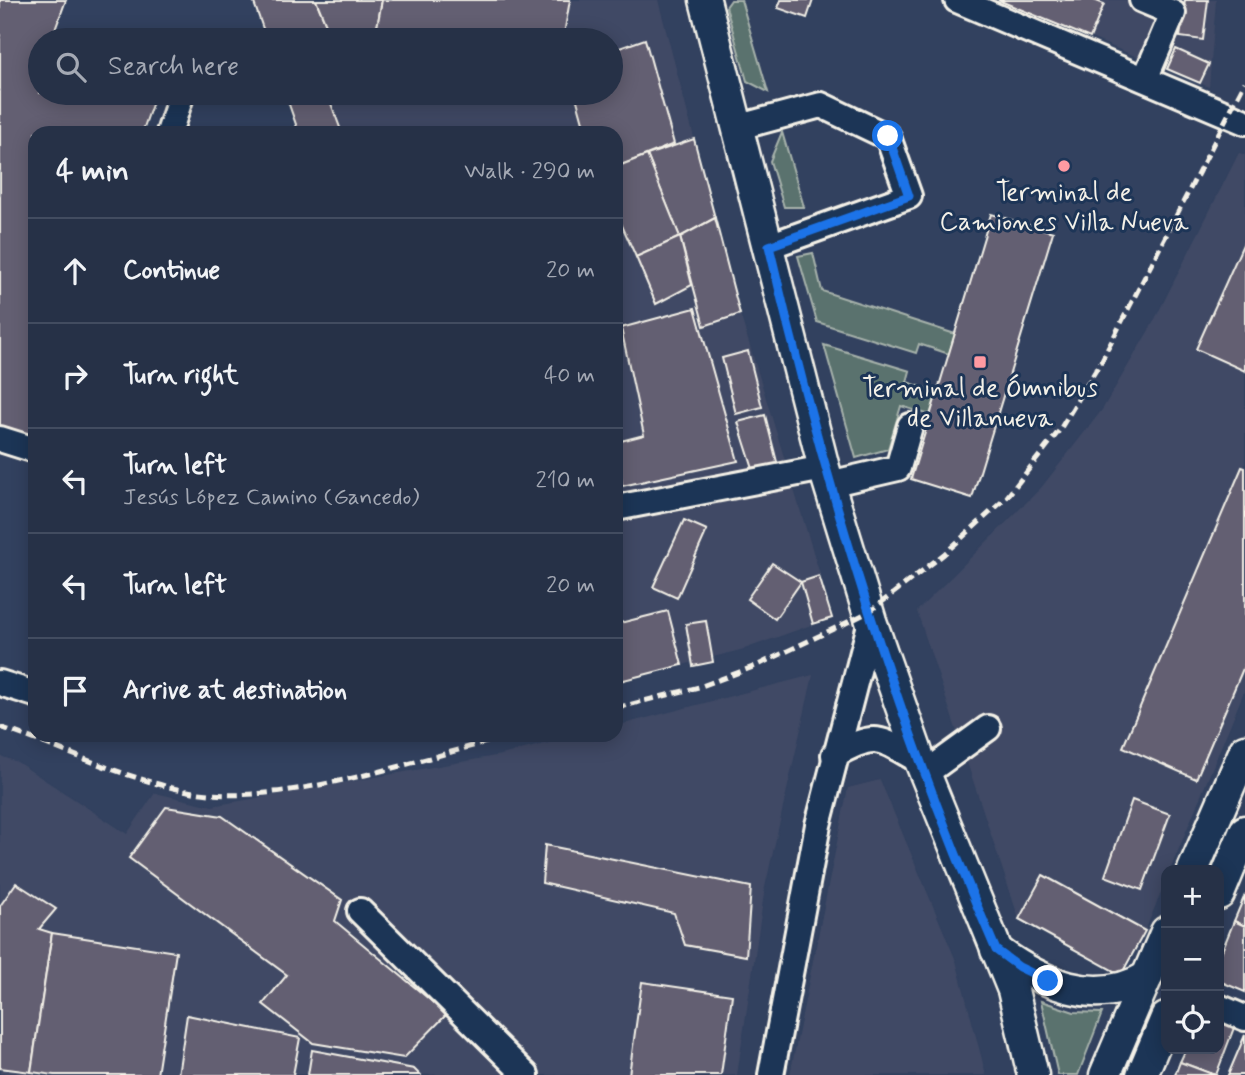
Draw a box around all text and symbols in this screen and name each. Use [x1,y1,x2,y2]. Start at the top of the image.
search box [28,28,623,105]
icon: search [52,48,90,86]
text: Search here [108,50,239,84]
route start [872,120,903,151]
text: 4 min [56,152,129,191]
text: Walk · 290 m [464,157,595,187]
marker: Terminal de Camiones Villa Nueva [1056,158,1072,174]
place label: Terminal de Camiones Villa Nueva [939,176,1189,240]
icon: ahead [56,252,94,290]
text: Continue [123,254,220,288]
text: 20 m [546,256,595,286]
marker: Terminal de Ómnibus de Villanueva [972,354,988,370]
icon: right [56,357,94,395]
text: Turn right [123,359,239,393]
text: 40 m [544,361,595,391]
place label: Terminal de Ómnibus de Villanueva [862,372,1098,436]
text: Turn left [123,449,227,483]
icon: left [56,462,94,500]
text: 210 m [535,466,595,496]
text: Jesús López Camino (Gancedo) [123,483,420,513]
icon: left [56,567,94,605]
text: Turn left [123,569,227,603]
text: 20 m [546,571,595,601]
icon: arrive [56,672,94,710]
text: Arrive at destination [123,674,347,708]
map controls [1161,865,1224,1054]
button: + [1161,865,1224,928]
button: − [1161,928,1224,991]
route end [1032,965,1063,996]
button: locate [1161,991,1224,1054]

